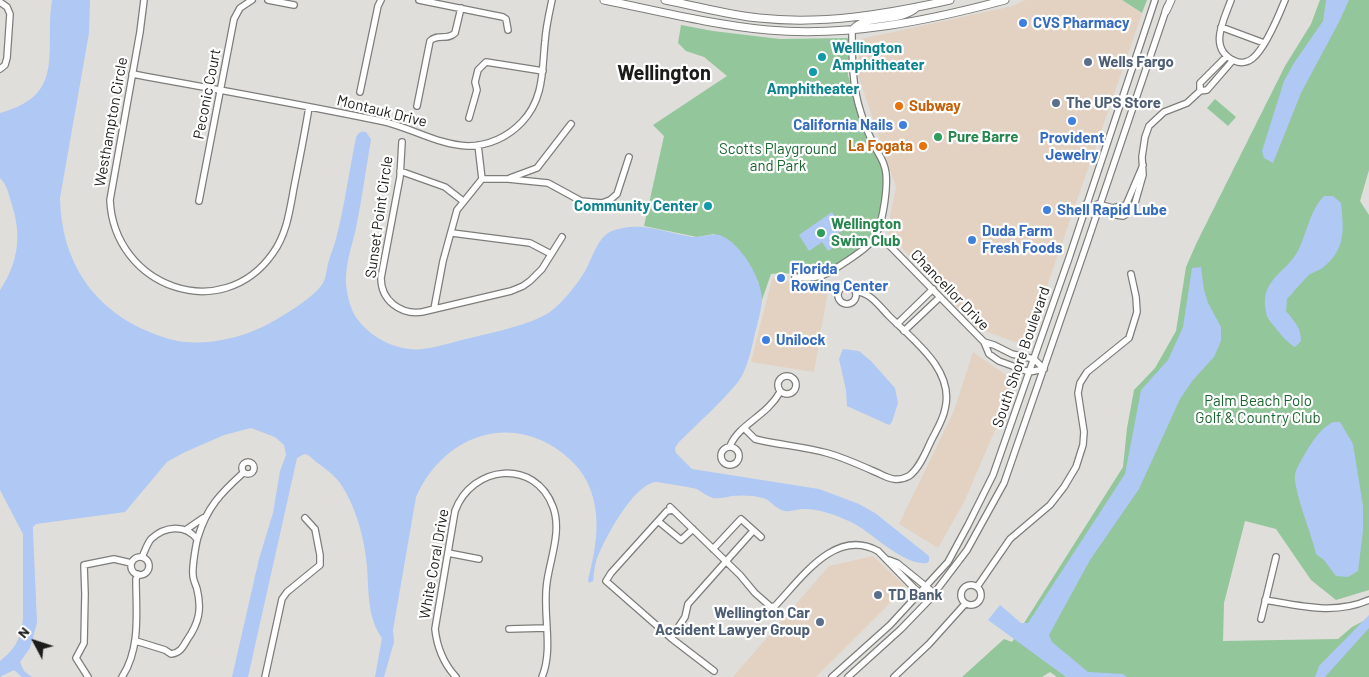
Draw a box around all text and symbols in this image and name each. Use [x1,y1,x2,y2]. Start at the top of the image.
place label: CVS Pharmacy [1033,14,1130,32]
marker: CVS Pharmacy [1017,17,1029,29]
place label: Wellington Amphitheater [832,39,924,74]
street label: Peconic Court [189,47,225,141]
marker: Wellington Amphitheater [816,51,828,63]
place label: Wells Fargo [1098,53,1174,71]
street label: Westhampton Circle [91,56,131,188]
marker: Wells Fargo [1082,56,1094,68]
district label: Wellington [617,61,711,85]
marker: Amphitheater [807,66,819,78]
place label: Amphitheater [767,80,859,98]
street label: Montauk Drive [335,91,429,131]
place label: The UPS Store [1066,94,1161,112]
place label: Subway [909,97,961,115]
marker: The UPS Store [1050,97,1062,109]
marker: Subway [893,100,905,112]
marker: Provident Jewelry [1066,115,1078,127]
place label: California Nails [793,116,893,134]
marker: California Nails [897,119,909,131]
place label: Pure Barre [948,128,1019,146]
place label: Provident Jewelry [1040,129,1104,164]
marker: Pure Barre [932,131,944,143]
place label: La Fogata [848,137,913,155]
park label: Scotts Playground and Park [719,140,837,175]
marker: La Fogata [917,140,929,152]
street label: Sunset Point Circle [362,155,396,279]
place label: Community Center [574,197,698,215]
marker: Community Center [702,200,714,212]
place label: Shell Rapid Lube [1057,201,1167,219]
marker: Shell Rapid Lube [1041,204,1053,216]
place label: Wellington Swim Club [831,215,901,250]
place label: Duda Farm Fresh Foods [982,222,1063,257]
marker: Wellington Swim Club [815,227,827,239]
marker: Duda Farm Fresh Foods [966,234,978,246]
street label: Chancellor Drive [907,246,993,334]
place label: Florida Rowing Center [791,260,888,295]
marker: Florida Rowing Center [775,272,787,284]
street label: South Shore Boulevard [988,284,1054,430]
place label: Unilock [776,331,826,349]
marker: Unilock [760,334,772,346]
park label: Palm Beach Polo Golf & Country Club [1195,392,1321,427]
street label: White Coral Drive [415,508,453,620]
place label: TD Bank [888,586,942,604]
marker: TD Bank [872,589,884,601]
place label: Wellington Car Accident Lawyer Group [655,604,810,639]
marker: Wellington Car Accident Lawyer Group [814,616,826,628]
north arrow [10,617,60,667]
text: N [14,623,33,641]

